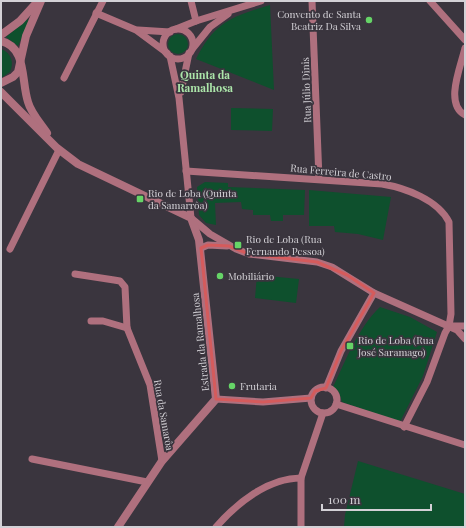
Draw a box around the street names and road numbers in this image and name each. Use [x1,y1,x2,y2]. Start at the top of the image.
street label: Rua Júlio Dinis [298,57,314,123]
street label: Rua Ferreira de Castro [290,161,393,183]
street label: Estrada da Ramalhosa [188,292,212,392]
street label: Rua da Samarôa [151,378,177,452]

